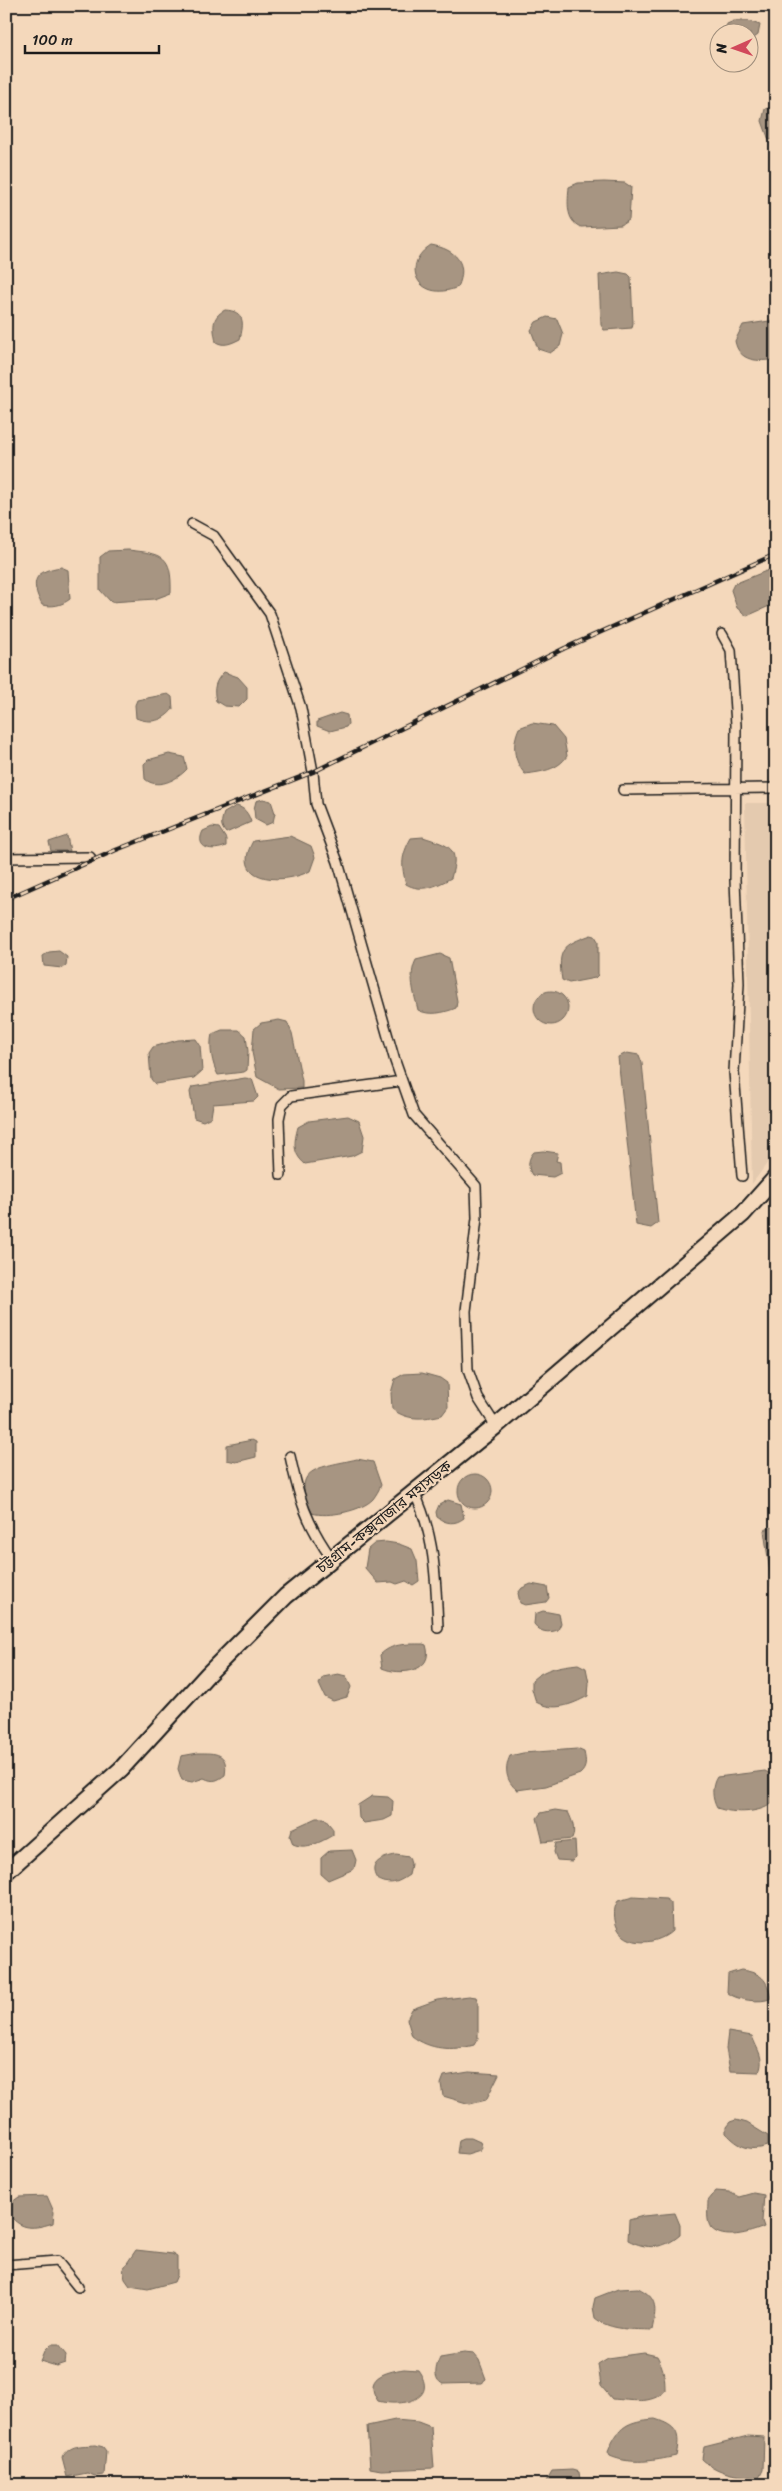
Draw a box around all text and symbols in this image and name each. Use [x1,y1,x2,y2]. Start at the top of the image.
scale bar [25,22,159,54]
north arrow [710,22,760,72]
text: 100 m [32,27,73,53]
text: N [709,43,734,55]
street label: চট্টগ্রাম-কক্সবাজার মহাসড়ক [310,1453,458,1581]

